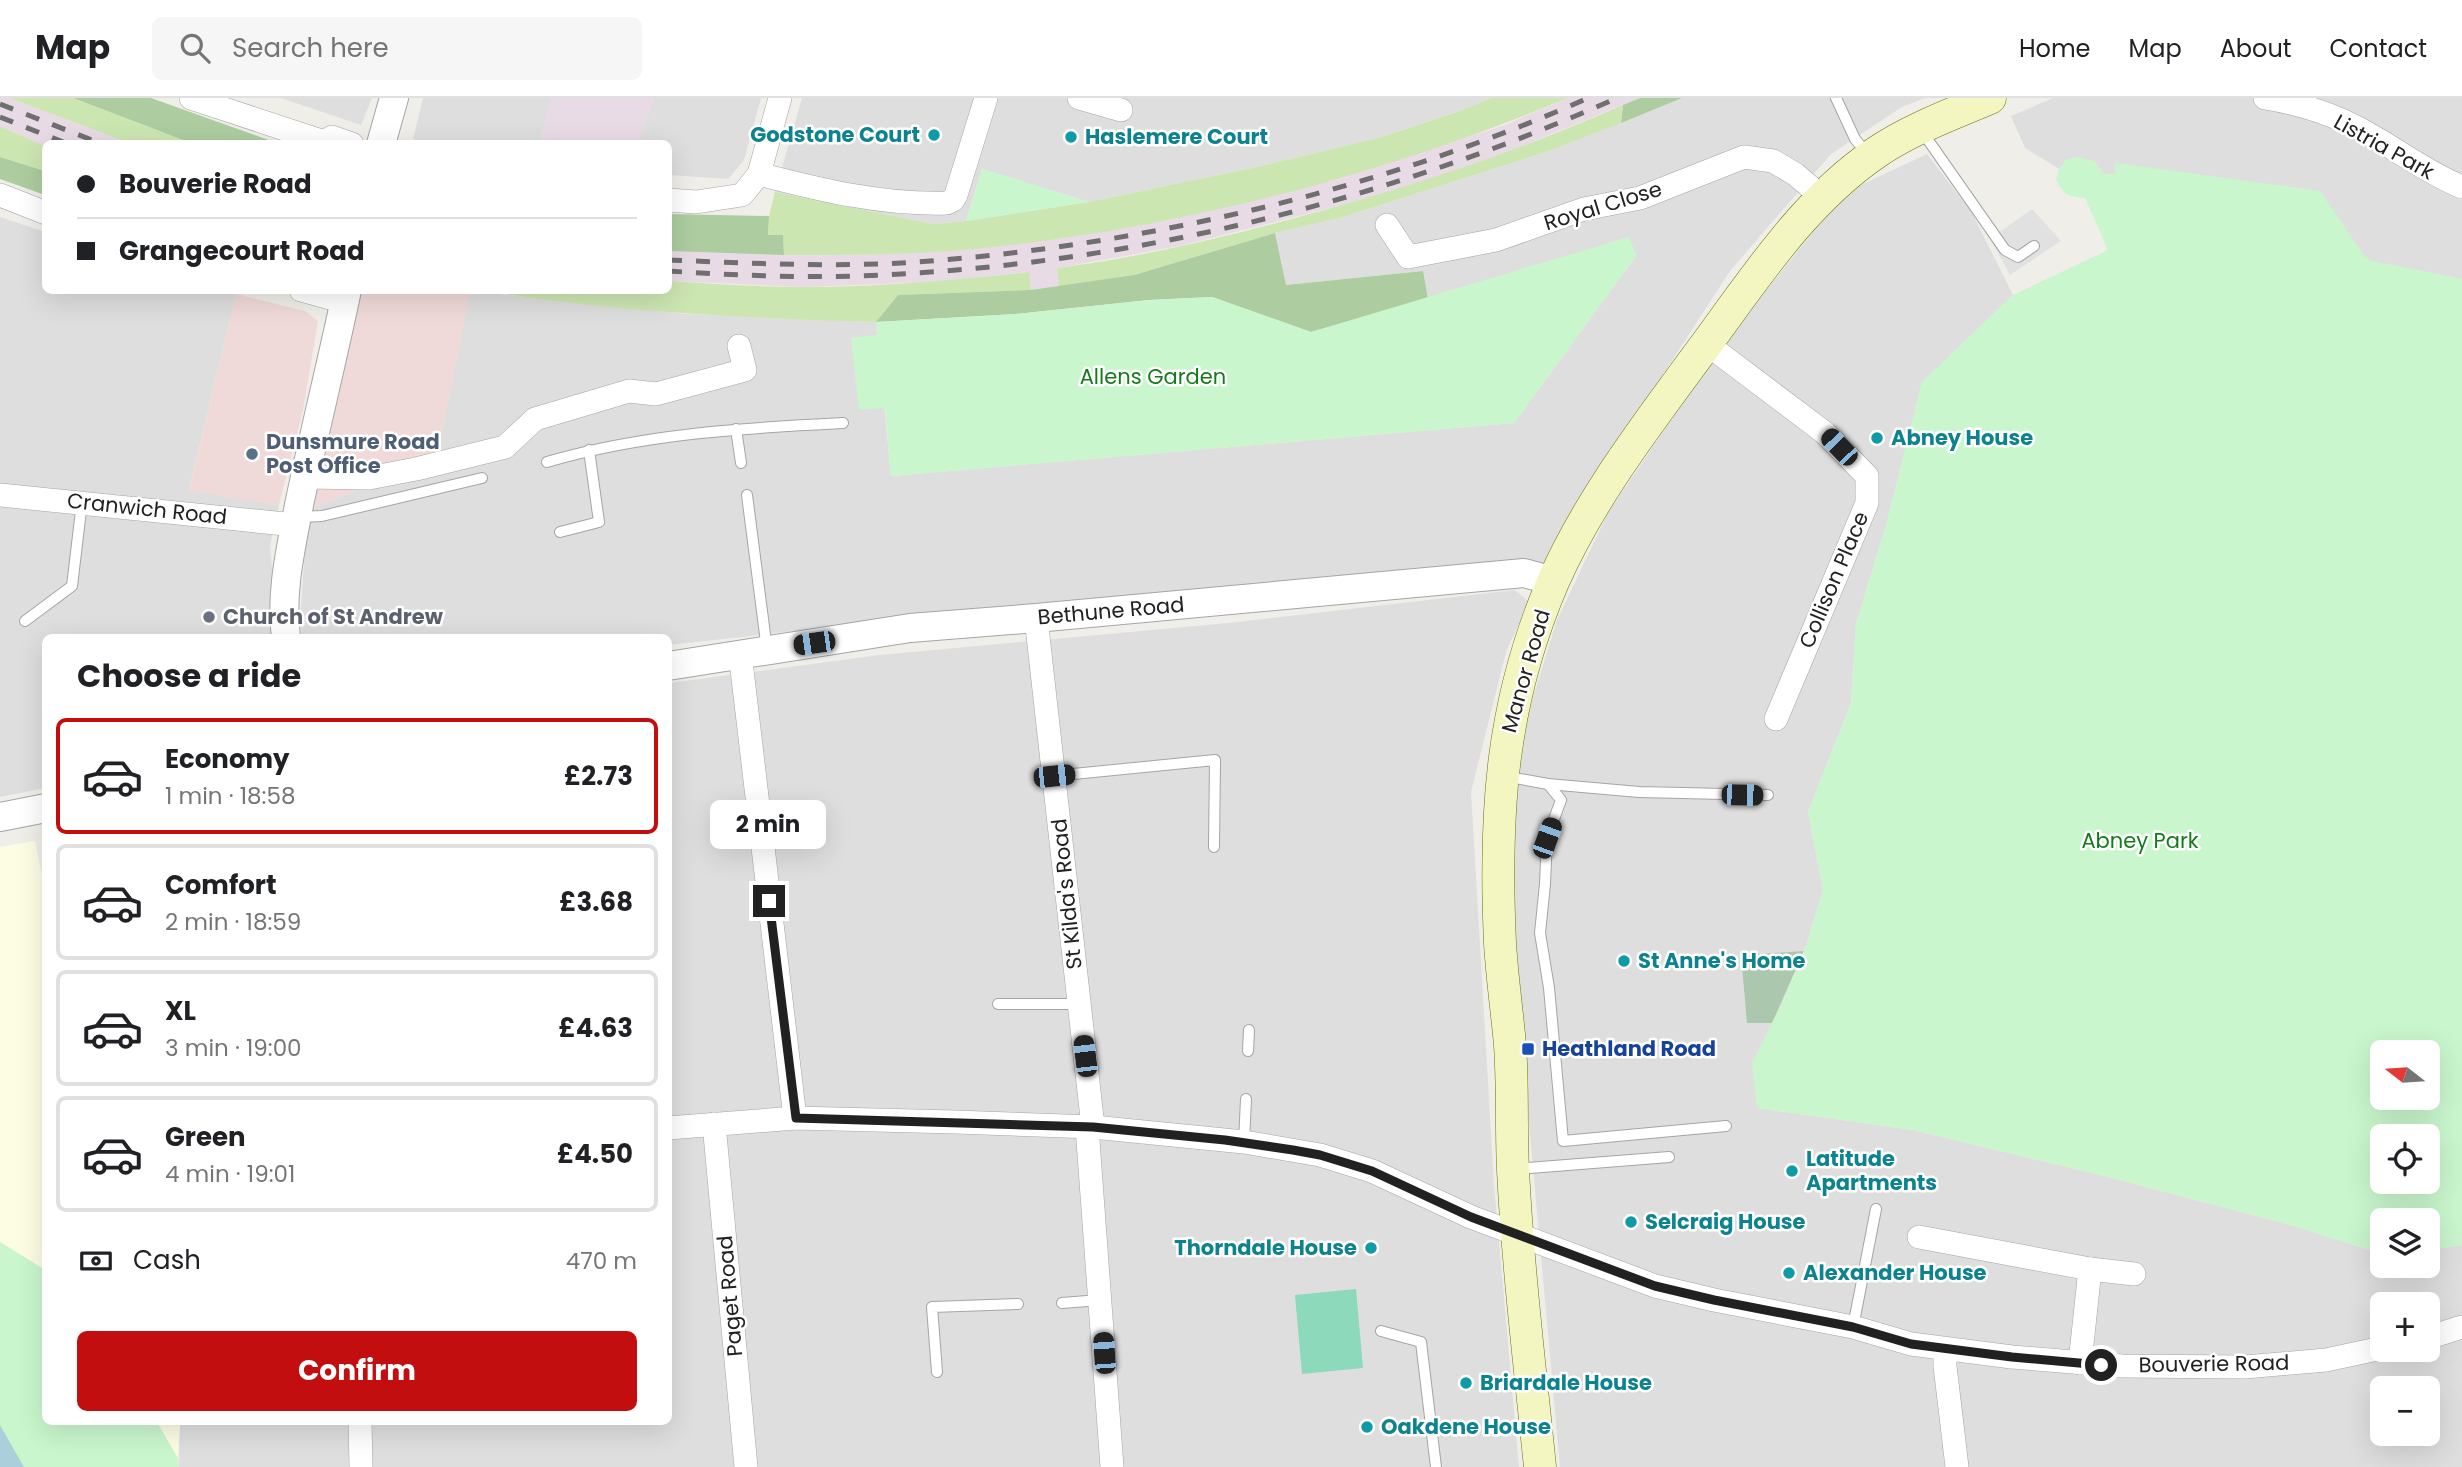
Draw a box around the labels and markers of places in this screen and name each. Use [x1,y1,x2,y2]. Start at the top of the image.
place label: Godstone Court [750,120,920,149]
place label: Haslemere Court [1085,122,1268,151]
marker: Godstone Court [926,127,942,143]
marker: Haslemere Court [1063,129,1079,145]
place label: Abney House [1891,423,2033,452]
place label: Dunsmure Road Post Office [266,427,440,480]
marker: Abney House [1869,430,1885,446]
marker: Dunsmure Road Post Office [244,446,260,462]
place label: Church of St Andrew [223,602,444,631]
marker: Church of St Andrew [201,609,217,625]
place label: St Anne's Home [1638,946,1805,975]
marker: St Anne's Home [1616,953,1632,969]
place label: Heathland Road [1542,1034,1716,1063]
marker: Heathland Road [1520,1041,1536,1057]
place label: Latitude Apartments [1806,1144,1937,1197]
marker: Latitude Apartments [1784,1163,1800,1179]
place label: Selcraig House [1645,1207,1806,1236]
marker: Selcraig House [1623,1214,1639,1230]
place label: Thorndale House [1174,1233,1357,1262]
marker: Thorndale House [1363,1240,1379,1256]
place label: Alexander House [1803,1258,1987,1287]
marker: Alexander House [1781,1265,1797,1281]
place label: Briardale House [1480,1368,1652,1397]
marker: Briardale House [1458,1375,1474,1391]
place label: Oakdene House [1381,1412,1551,1441]
marker: Oakdene House [1359,1419,1375,1435]

